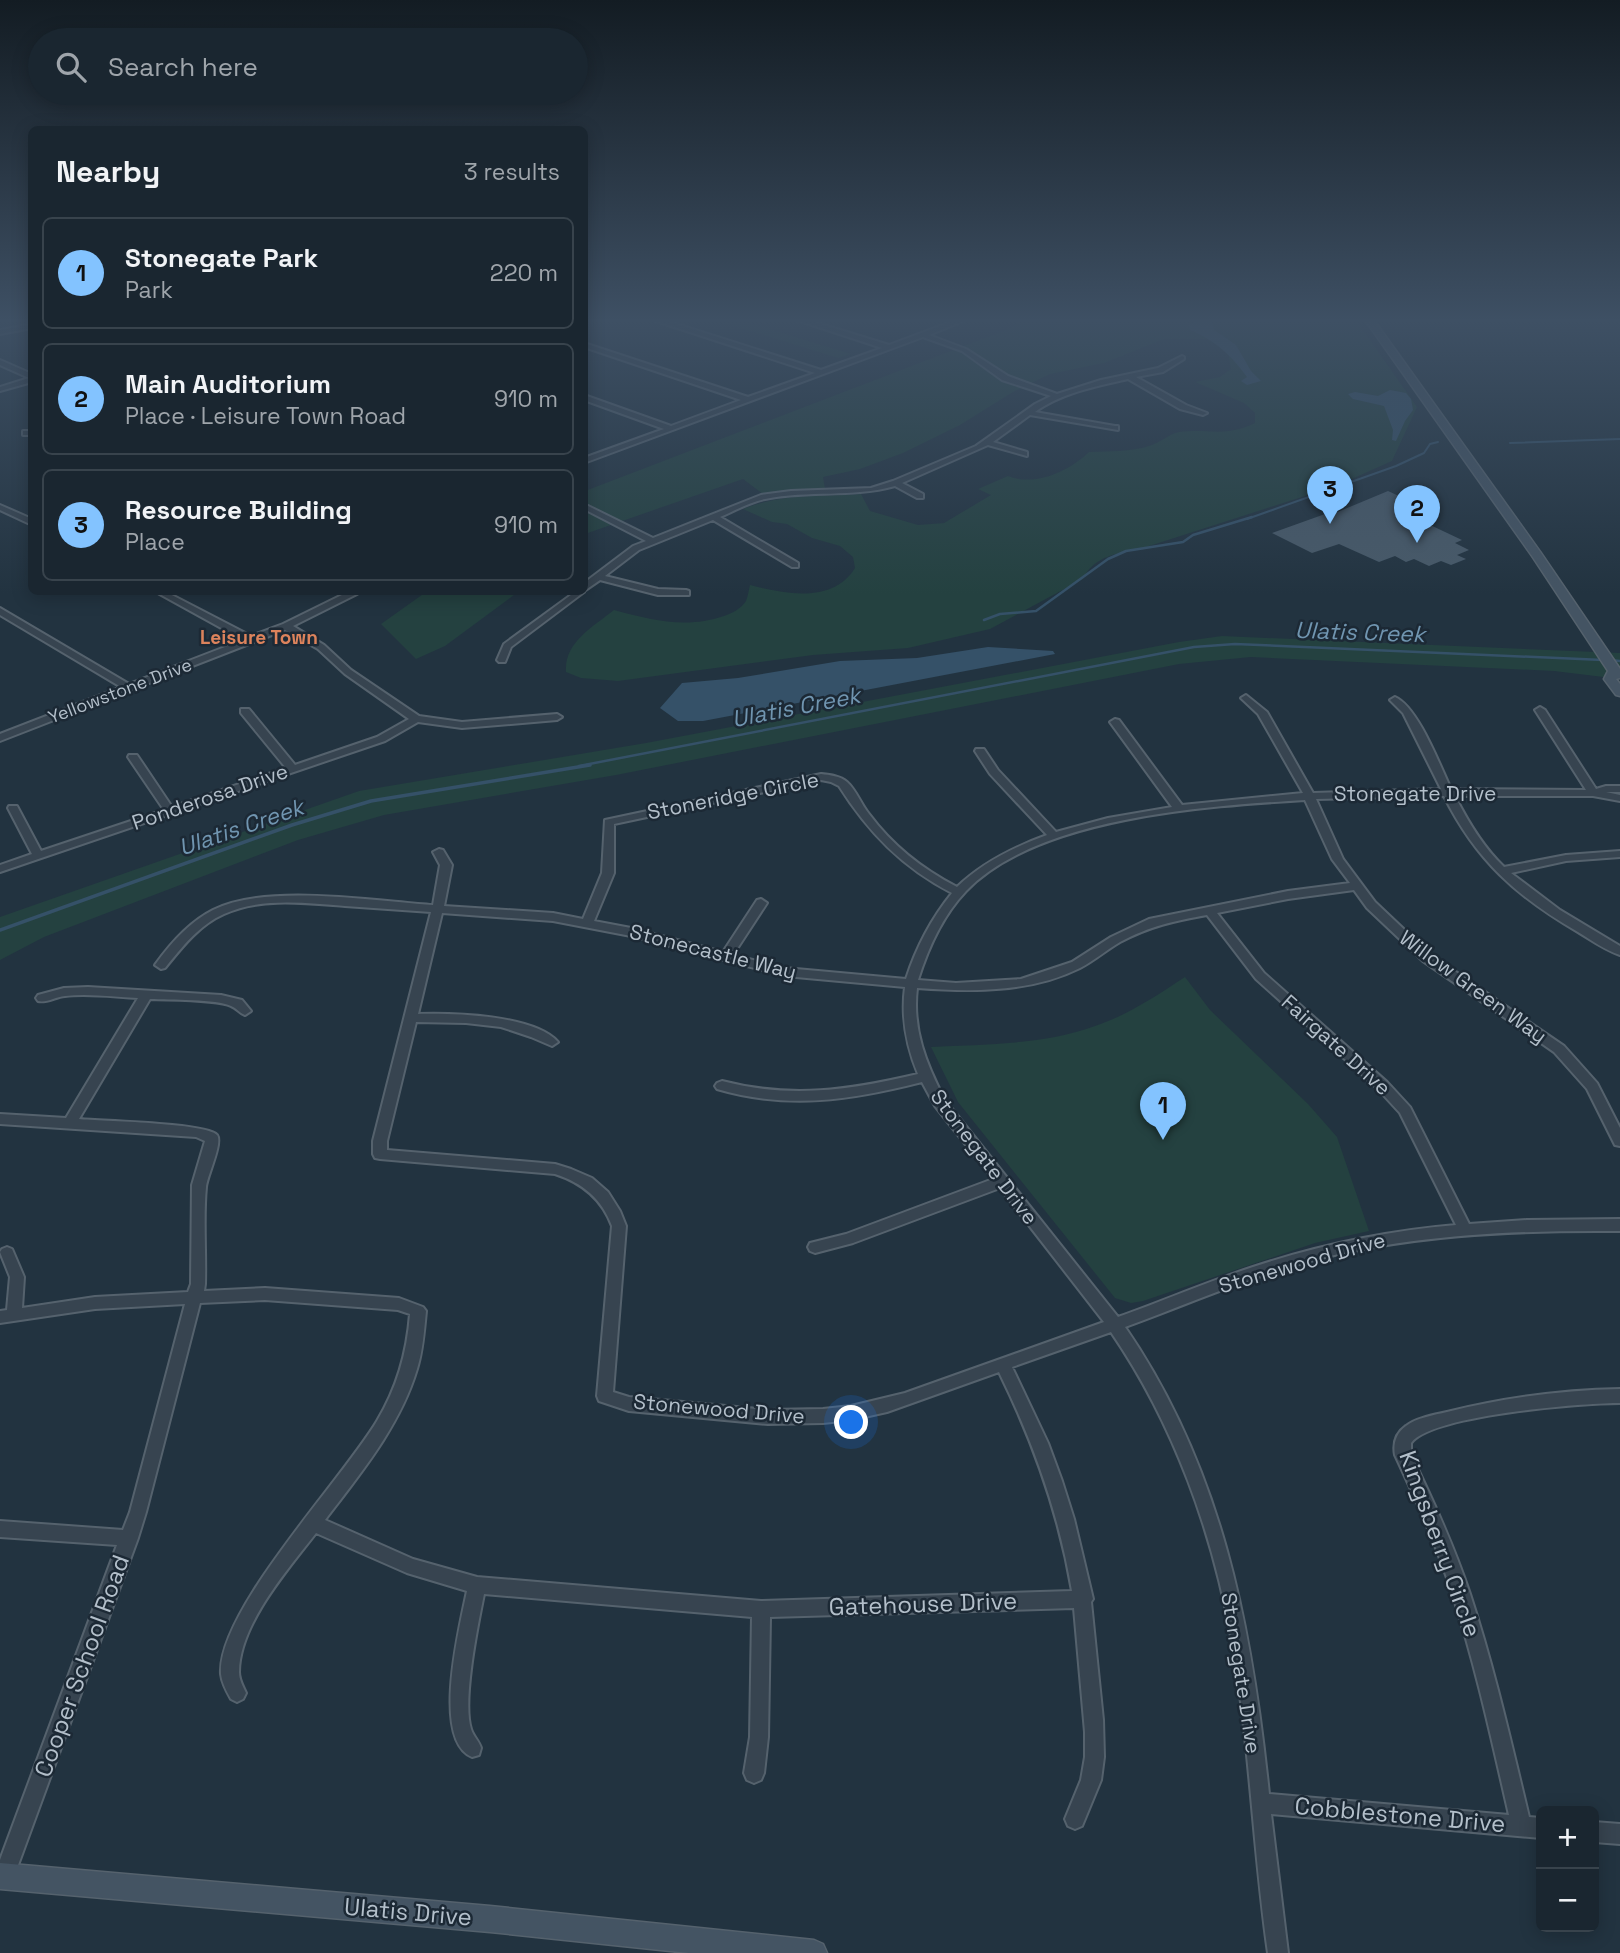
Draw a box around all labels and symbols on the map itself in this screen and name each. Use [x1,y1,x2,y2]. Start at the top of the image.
pin: 3 [1307,466,1353,524]
pin: 2 [1394,485,1440,543]
water label: Ulatis Creek [1294,615,1428,649]
district label: Leisure Town [200,625,318,650]
street label: Yellowstone Drive [45,653,195,729]
water label: Ulatis Creek [729,679,865,734]
street label: Ponderosa Drive [128,757,291,836]
street label: Stoneridge Circle [645,766,821,825]
street label: Stonegate Drive [1334,780,1496,807]
water label: Ulatis Creek [175,791,310,862]
street label: Stonecastle Way [627,918,799,985]
street label: Willow Green Way [1394,924,1552,1049]
street label: Fairgate Drive [1276,988,1397,1101]
pin: 1 [1140,1082,1186,1140]
street label: Stonegate Drive [925,1084,1044,1230]
street label: Stonewood Drive [1215,1226,1388,1299]
street label: Stonewood Drive [632,1388,806,1429]
your location [834,1405,868,1439]
street label: Kingsberry Circle [1392,1446,1489,1641]
street label: Cooper School Road [27,1550,136,1781]
street label: Gatehouse Drive [828,1585,1018,1622]
street label: Stonegate Drive [1215,1590,1268,1755]
street label: Cobblestone Drive [1293,1790,1507,1839]
street label: Ulatis Drive [343,1890,473,1933]

